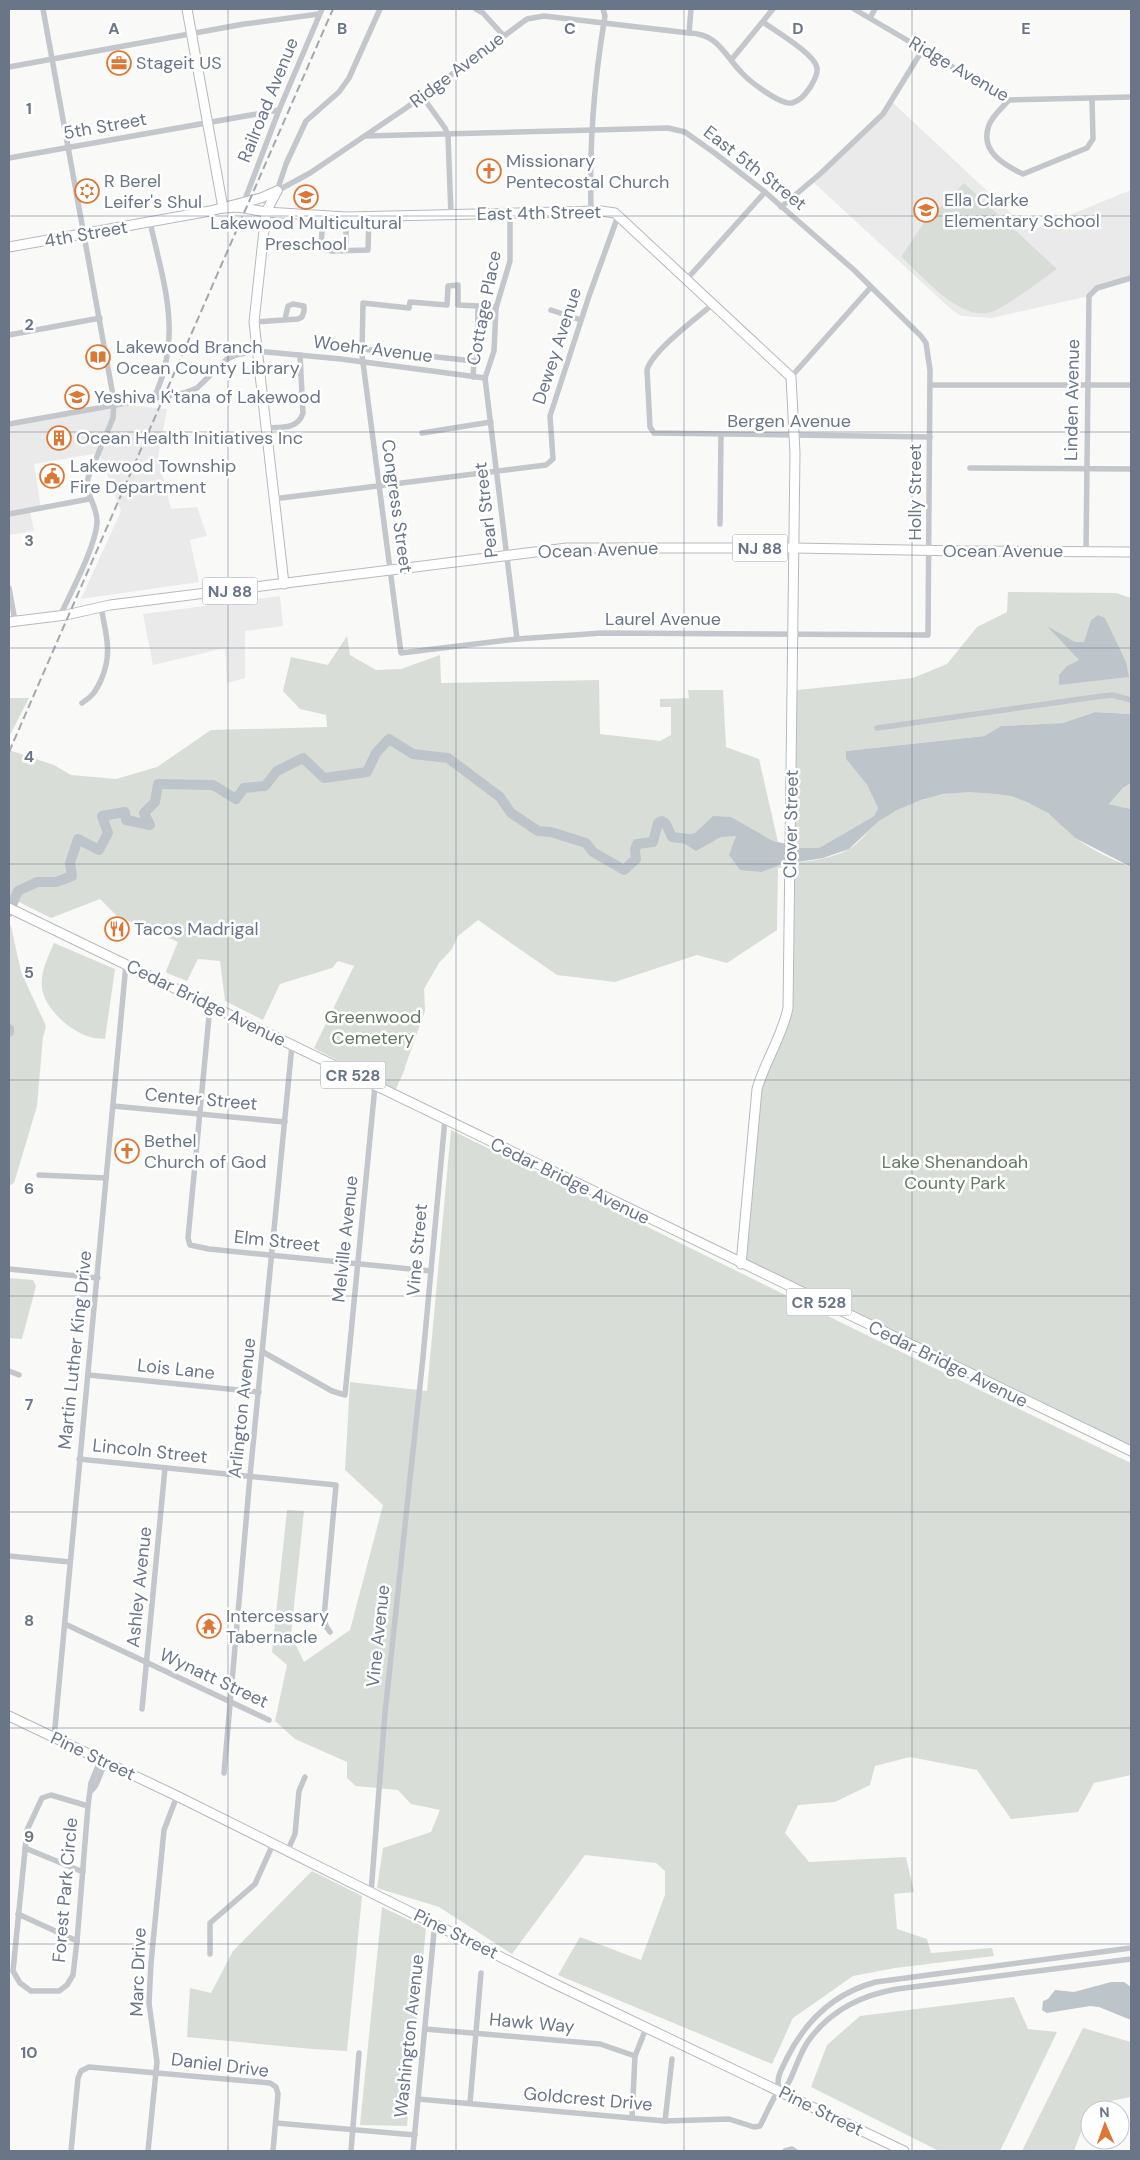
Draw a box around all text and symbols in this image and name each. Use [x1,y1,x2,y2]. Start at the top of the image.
text: A [108,18,120,39]
text: B [337,18,347,39]
text: C [564,18,576,39]
text: D [792,18,804,39]
text: E [1021,18,1031,39]
street label: Ridge Avenue [405,27,509,113]
street label: Ridge Avenue [904,31,1014,107]
street label: Railroad Avenue [232,34,304,166]
office icon: Stageit US [106,50,132,76]
place label: Stageit US [136,51,222,75]
text: 1 [26,98,32,119]
street label: 5th Street [61,107,149,145]
street label: East 5th Street [699,120,811,216]
place label: Missionary Pentecostal Church [506,149,669,194]
church icon: Missionary Pentecostal Church [476,158,502,184]
place label: R Berel Leifer's Shul [104,169,202,214]
synagogue icon: R Berel Leifer's Shul [74,178,100,204]
school or university icon: Lakewood Multicultural Preschool [293,184,319,210]
place label: Ella Clarke Elementary School [944,188,1100,233]
school or university icon: Ella Clarke Elementary School [913,197,939,223]
street label: East 4th Street [477,200,601,226]
place label: Lakewood Multicultural Preschool [210,211,402,256]
street label: 4th Street [42,215,130,253]
street label: Cottage Place [461,248,507,368]
street label: Dewey Avenue [527,285,587,407]
text: 2 [24,314,34,335]
street label: Woehr Avenue [312,330,434,368]
place label: Lakewood Branch Ocean County Library [116,335,300,380]
street label: Linden Avenue [1059,339,1085,461]
library icon: Lakewood Branch Ocean County Library [85,344,111,370]
school or university icon: Yeshiva K'tana of Lakewood [64,384,90,410]
place label: Yeshiva K'tana of Lakewood [94,385,321,409]
street label: Bergen Avenue [727,409,851,433]
building icon: Ocean Health Initiatives Inc [46,425,72,451]
place label: Ocean Health Initiatives Inc [76,426,303,450]
street label: Congress Street [376,438,418,574]
street label: Holly Street [903,444,927,540]
place label: Lakewood Township Fire Department [70,454,236,499]
street label: Pearl Street [468,461,504,559]
public building icon: Lakewood Township Fire Department [39,463,65,489]
text: 3 [24,530,34,551]
road number: NJ 88 [732,534,788,562]
street label: Ocean Avenue [537,536,659,564]
street label: Ocean Avenue [943,539,1063,563]
road number: NJ 88 [202,578,258,604]
street label: Laurel Avenue [605,607,721,631]
text: 4 [24,746,34,767]
street label: Clover Street [778,769,804,879]
restaurant icon: Tacos Madrigal [104,916,130,942]
place label: Tacos Madrigal [134,917,258,941]
street label: Cedar Bridge Avenue [122,954,290,1052]
text: 5 [24,962,34,983]
park label: Greenwood Cemetery [325,1005,421,1050]
road number: CR 528 [320,1062,386,1088]
street label: Center Street [144,1082,258,1116]
place label: Bethel Church of God [144,1129,267,1174]
street label: Cedar Bridge Avenue [486,1132,654,1230]
church icon: Bethel Church of God [114,1138,140,1164]
park label: Lake Shenandoah County Park [882,1150,1028,1195]
street label: Melville Avenue [326,1174,364,1304]
text: 6 [24,1178,34,1199]
street label: Vine Street [401,1203,433,1297]
street label: Elm Street [233,1225,321,1257]
street label: Martin Luther King Drive [53,1249,97,1451]
road number: CR 528 [786,1288,852,1315]
street label: Cedar Bridge Avenue [864,1315,1032,1413]
street label: Arlington Avenue [223,1337,261,1479]
street label: Lois Lane [136,1353,216,1385]
text: 7 [25,1394,34,1415]
street label: Lincoln Street [91,1433,209,1469]
street label: Ashley Avenue [121,1525,157,1649]
street label: Vine Avenue [361,1584,395,1688]
place label: Intercessary Tabernacle [226,1604,329,1649]
text: 8 [24,1610,34,1631]
temple icon: Intercessary Tabernacle [196,1613,222,1639]
street label: Wynatt Street [156,1642,272,1714]
street label: Pine Street [47,1726,139,1786]
street label: Forest Park Circle [47,1817,83,1963]
text: 9 [24,1826,34,1847]
street label: Pine Street [410,1903,502,1965]
street label: Marc Drive [124,1927,152,2017]
street label: Washington Avenue [388,1953,430,2119]
street label: Hawk Way [488,2007,576,2039]
text: 10 [20,2042,38,2063]
street label: Daniel Drive [170,2047,270,2083]
street label: Pine Street [775,2080,867,2142]
street label: Goldcrest Drive [522,2081,654,2117]
north arrow [1080,2100,1130,2150]
text: N [1099,2103,1110,2121]

